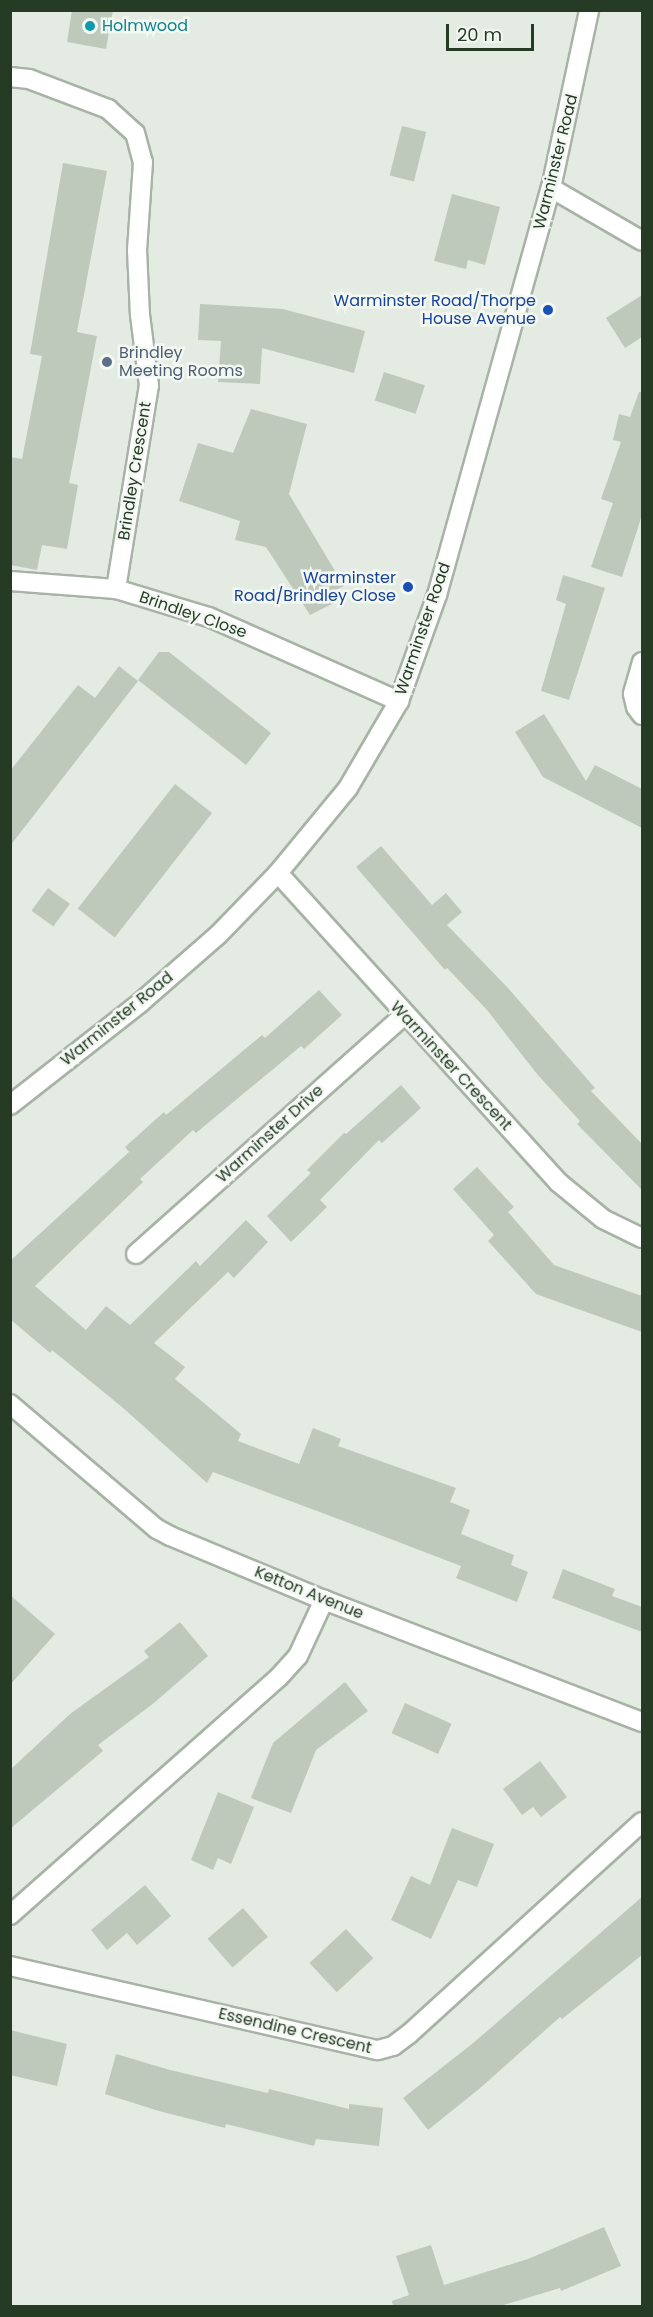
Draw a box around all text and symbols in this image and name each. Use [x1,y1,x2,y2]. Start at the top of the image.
scale bar [449,12,538,50]
place label: Holmwood [102,16,188,36]
marker: Holmwood [83,19,97,33]
text: 20 m [457,22,502,47]
street label: Warminster Road [530,92,582,232]
place label: Warminster Road/Thorpe House Avenue [334,291,536,329]
marker: Warminster Road/Thorpe House Avenue [541,303,555,317]
place label: Brindley Meeting Rooms [119,343,243,381]
marker: Brindley Meeting Rooms [100,355,114,369]
street label: Brindley Crescent [115,400,155,542]
street label: Warminster Road [391,560,455,698]
place label: Warminster Road/Brindley Close [234,568,396,606]
marker: Warminster Road/Brindley Close [401,580,415,594]
street label: Brindley Close [137,588,249,642]
street label: Warminster Road [57,968,177,1070]
street label: Warminster Crescent [386,997,516,1135]
street label: Warminster Drive [212,1081,328,1187]
street label: Ketton Avenue [252,1562,366,1624]
street label: Essendine Crescent [217,2004,373,2058]

